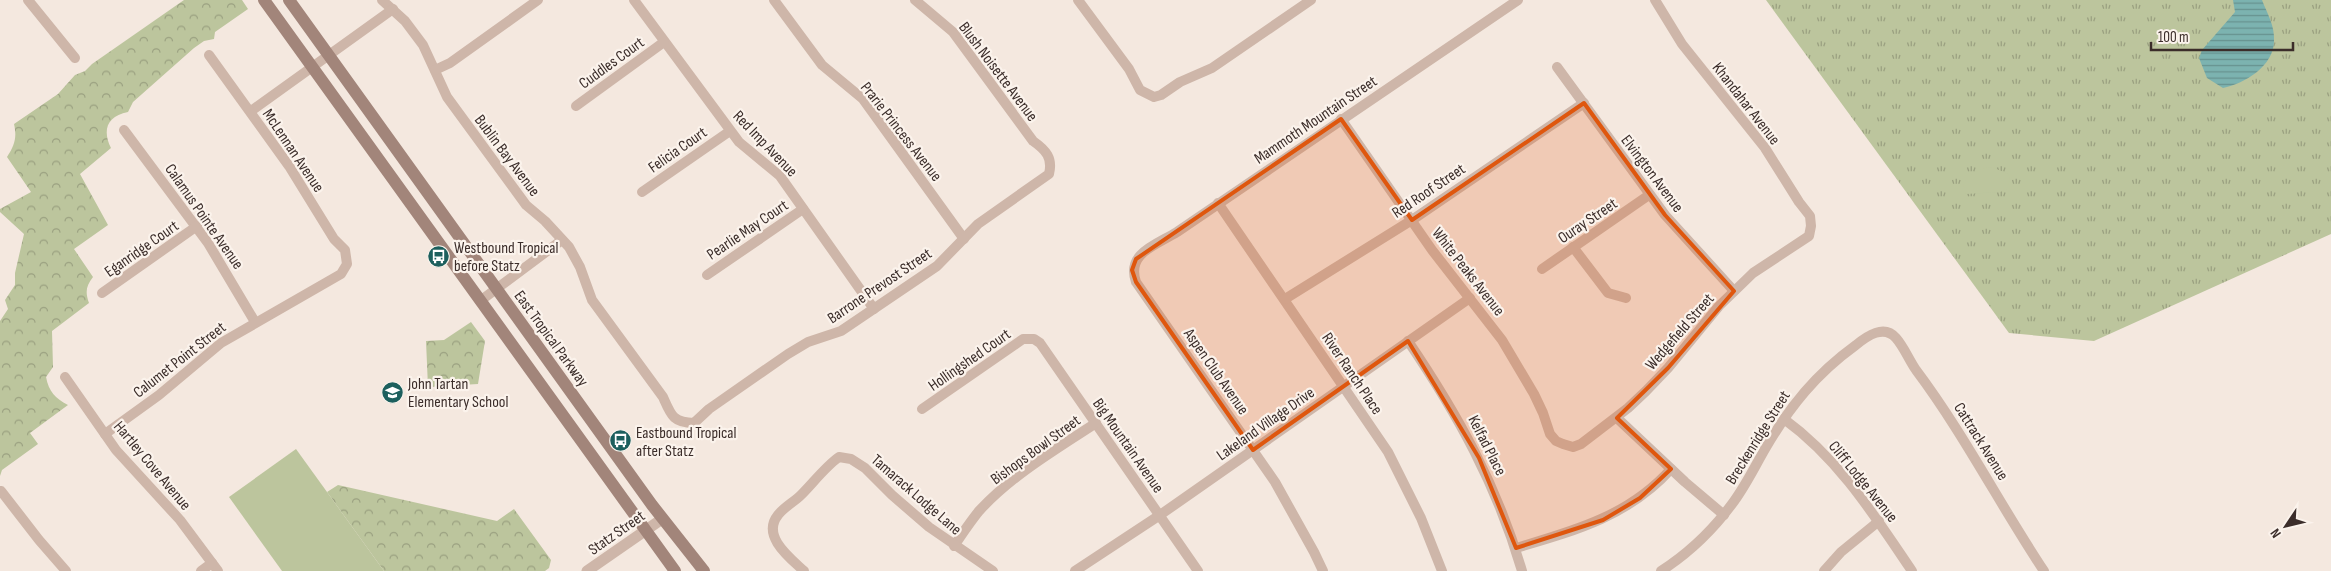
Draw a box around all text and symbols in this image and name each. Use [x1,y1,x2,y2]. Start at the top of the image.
street label: Blush Noisette Avenue [954,18,1041,125]
scale bar [2151,20,2294,52]
text: 100 m [2158,28,2189,47]
street label: Cuddles Court [576,33,648,93]
street label: Khandahar Avenue [1708,59,1784,149]
street label: Mammoth Mountain Street [1251,72,1381,168]
street label: Prarie Princess Avenue [856,79,945,185]
street label: McLennan Avenue [258,106,328,196]
street label: Red Imp Avenue [729,107,801,181]
street label: Bublin Bay Avenue [470,111,544,200]
street label: Felicia Court [645,123,711,177]
street label: Elvington Avenue [1617,132,1687,216]
street label: Red Roof Street [1389,160,1469,223]
street label: Calamus Pointe Avenue [160,161,247,273]
street label: Ouray Street [1555,194,1621,248]
street label: Pearlie May Court [704,196,792,264]
street label: Eganridge Court [101,217,183,282]
street label: White Peaks Avenue [1428,224,1508,320]
place label: Westbound Tropical before Statz [454,239,558,276]
bus stop icon: Westbound Tropical before Statz [426,244,450,268]
street label: Barrone Prevost Street [824,244,936,328]
street label: East Tropical Parkway [510,287,592,391]
street label: Wedgefield Street [1642,290,1719,374]
street label: Calumet Point Street [130,318,230,402]
street label: Aspen Club Avenue [1178,324,1252,419]
street label: Hollingshed Court [925,325,1015,396]
street label: River Ranch Place [1317,329,1386,418]
place label: John Tartan Elementary School [407,375,508,412]
school or university icon: John Tartan Elementary School [380,380,404,404]
street label: Lakeland Village Drive [1213,383,1318,465]
street label: Breckenridge Street [1722,387,1795,488]
street label: Big Mountain Avenue [1088,395,1167,497]
street label: Cattrack Avenue [1949,399,2012,484]
street label: Bishops Bowl Street [987,411,1085,489]
street label: Kelfad Place [1463,412,1510,479]
street label: Hartley Cove Avenue [109,418,195,514]
place label: Eastbound Tropical after Statz [636,424,736,461]
bus stop icon: Eastbound Tropical after Statz [608,429,632,453]
street label: Cliff Lodge Avenue [1824,437,1901,526]
street label: Tamarack Lodge Lane [867,451,965,539]
north arrow [2261,501,2311,551]
street label: Statz Street [585,507,649,560]
text: N [2267,525,2285,541]

